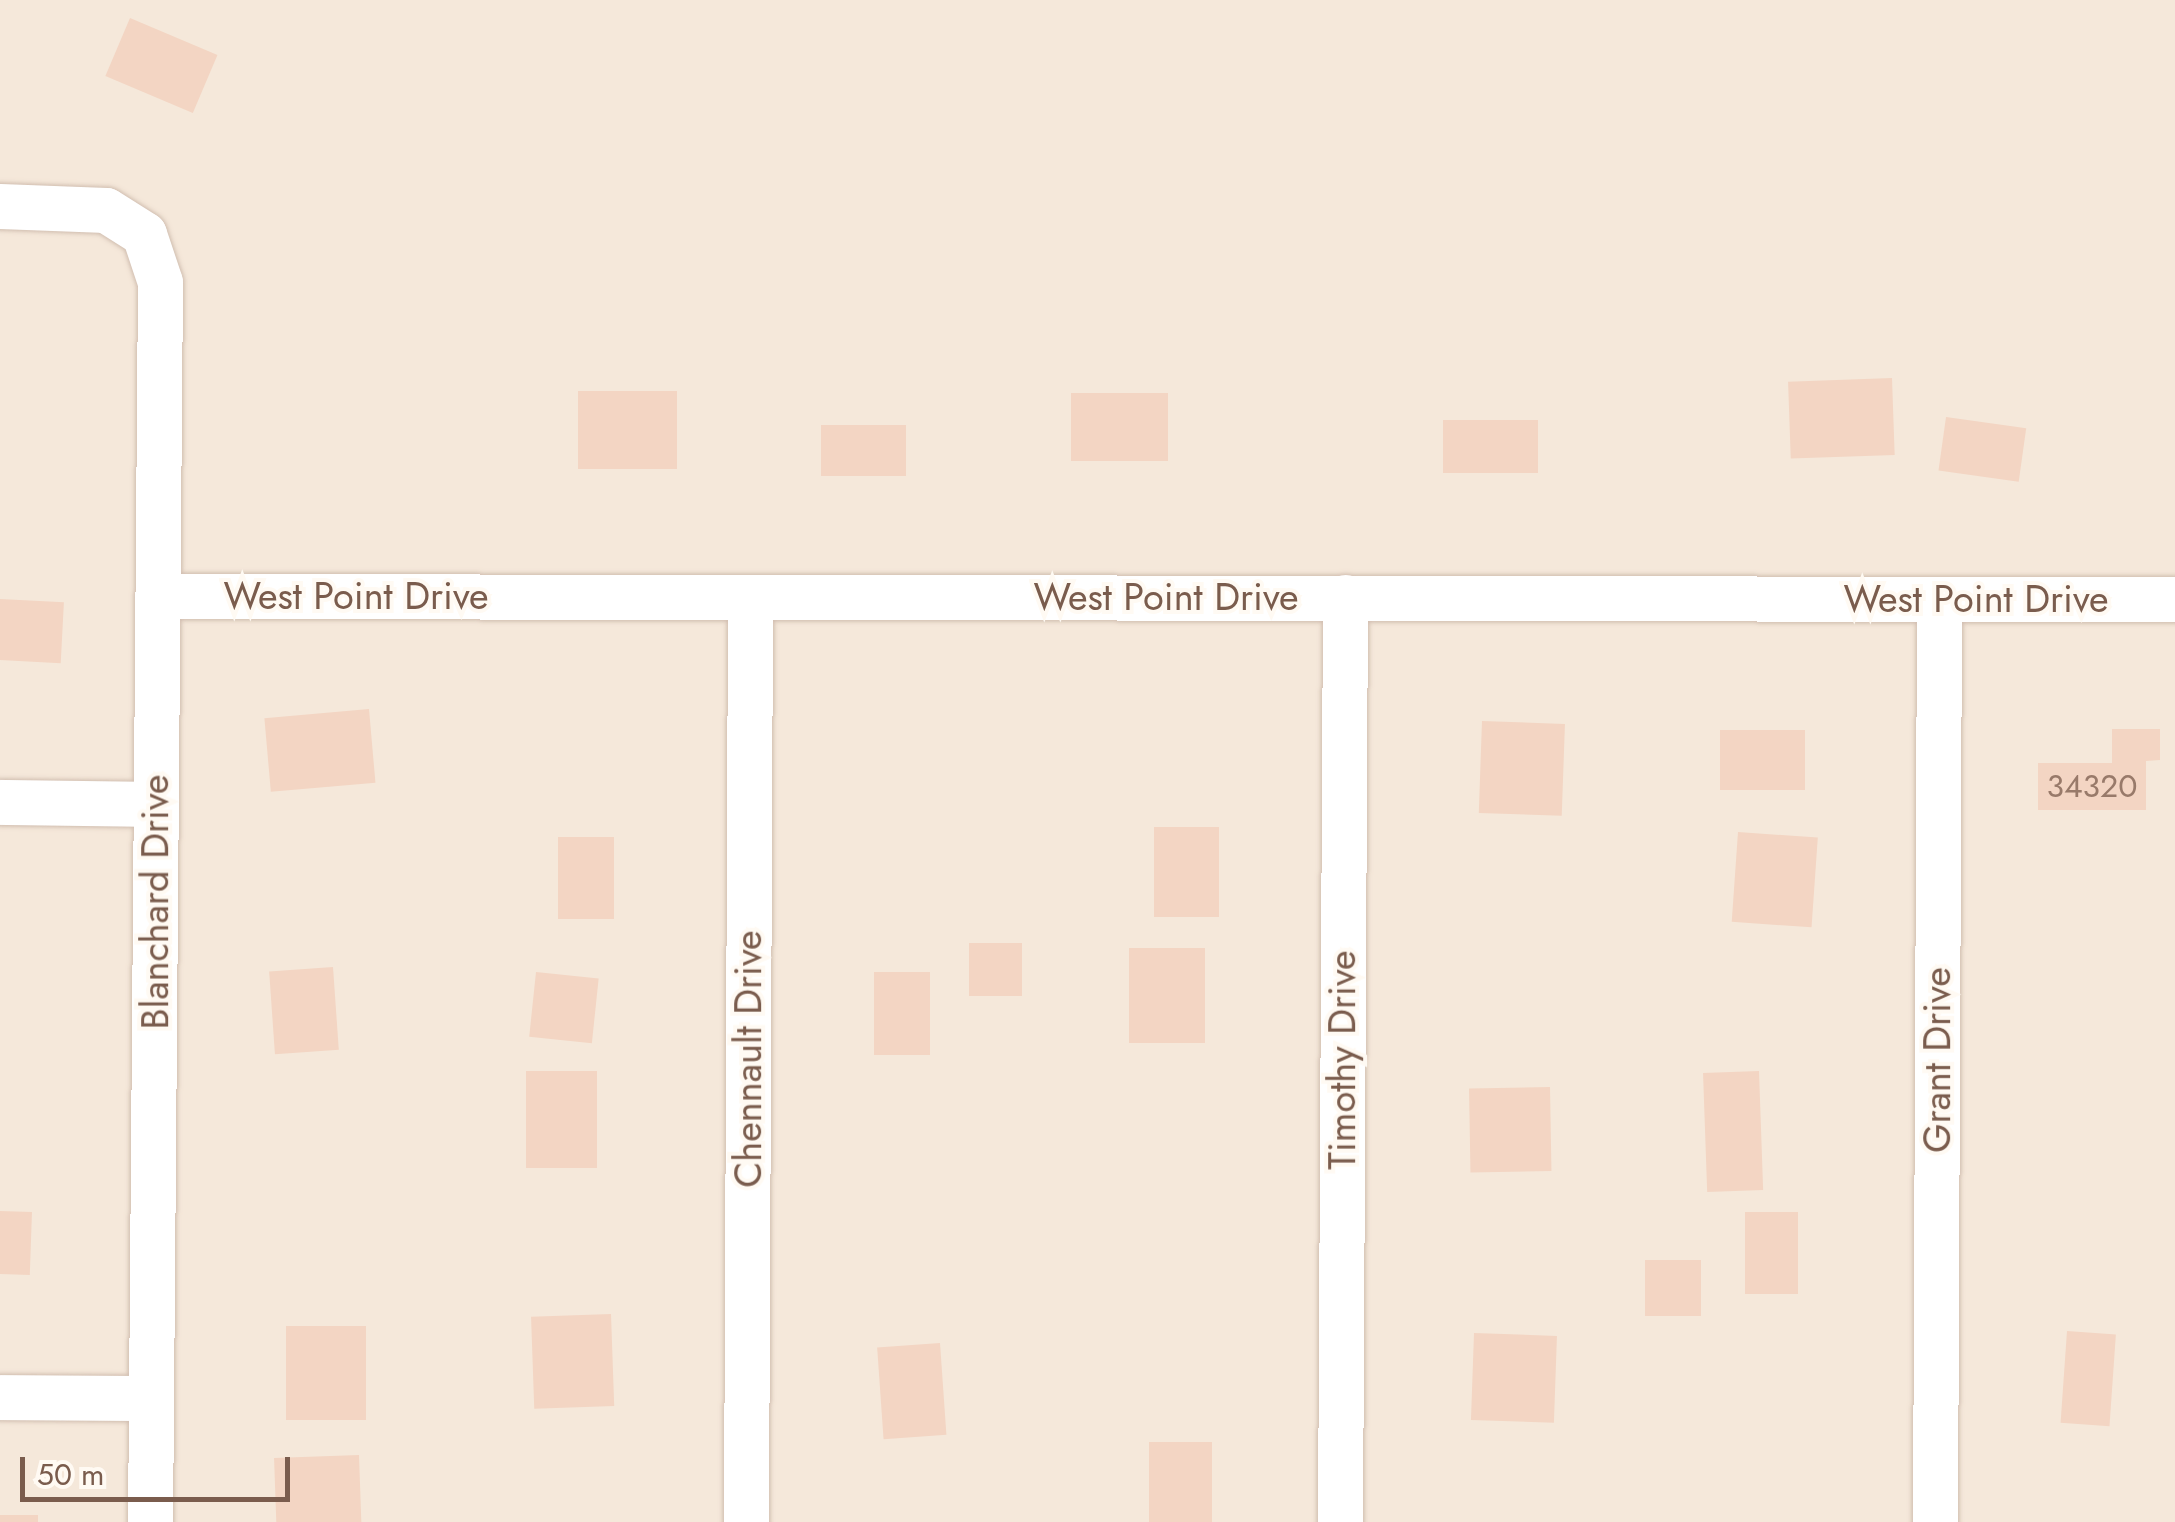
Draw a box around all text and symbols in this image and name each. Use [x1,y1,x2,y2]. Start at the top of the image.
street label: West Point Drive [223,573,489,619]
street label: West Point Drive [1033,574,1299,620]
street label: West Point Drive [1843,576,2109,622]
house number: 34320 [2046,767,2138,805]
street label: Blanchard Drive [132,774,178,1030]
street label: Chennault Drive [725,930,771,1188]
street label: Timothy Drive [1319,950,1365,1170]
street label: Grant Drive [1914,967,1960,1153]
scale bar [25,1437,295,1499]
text: 50 m [37,1453,104,1496]

